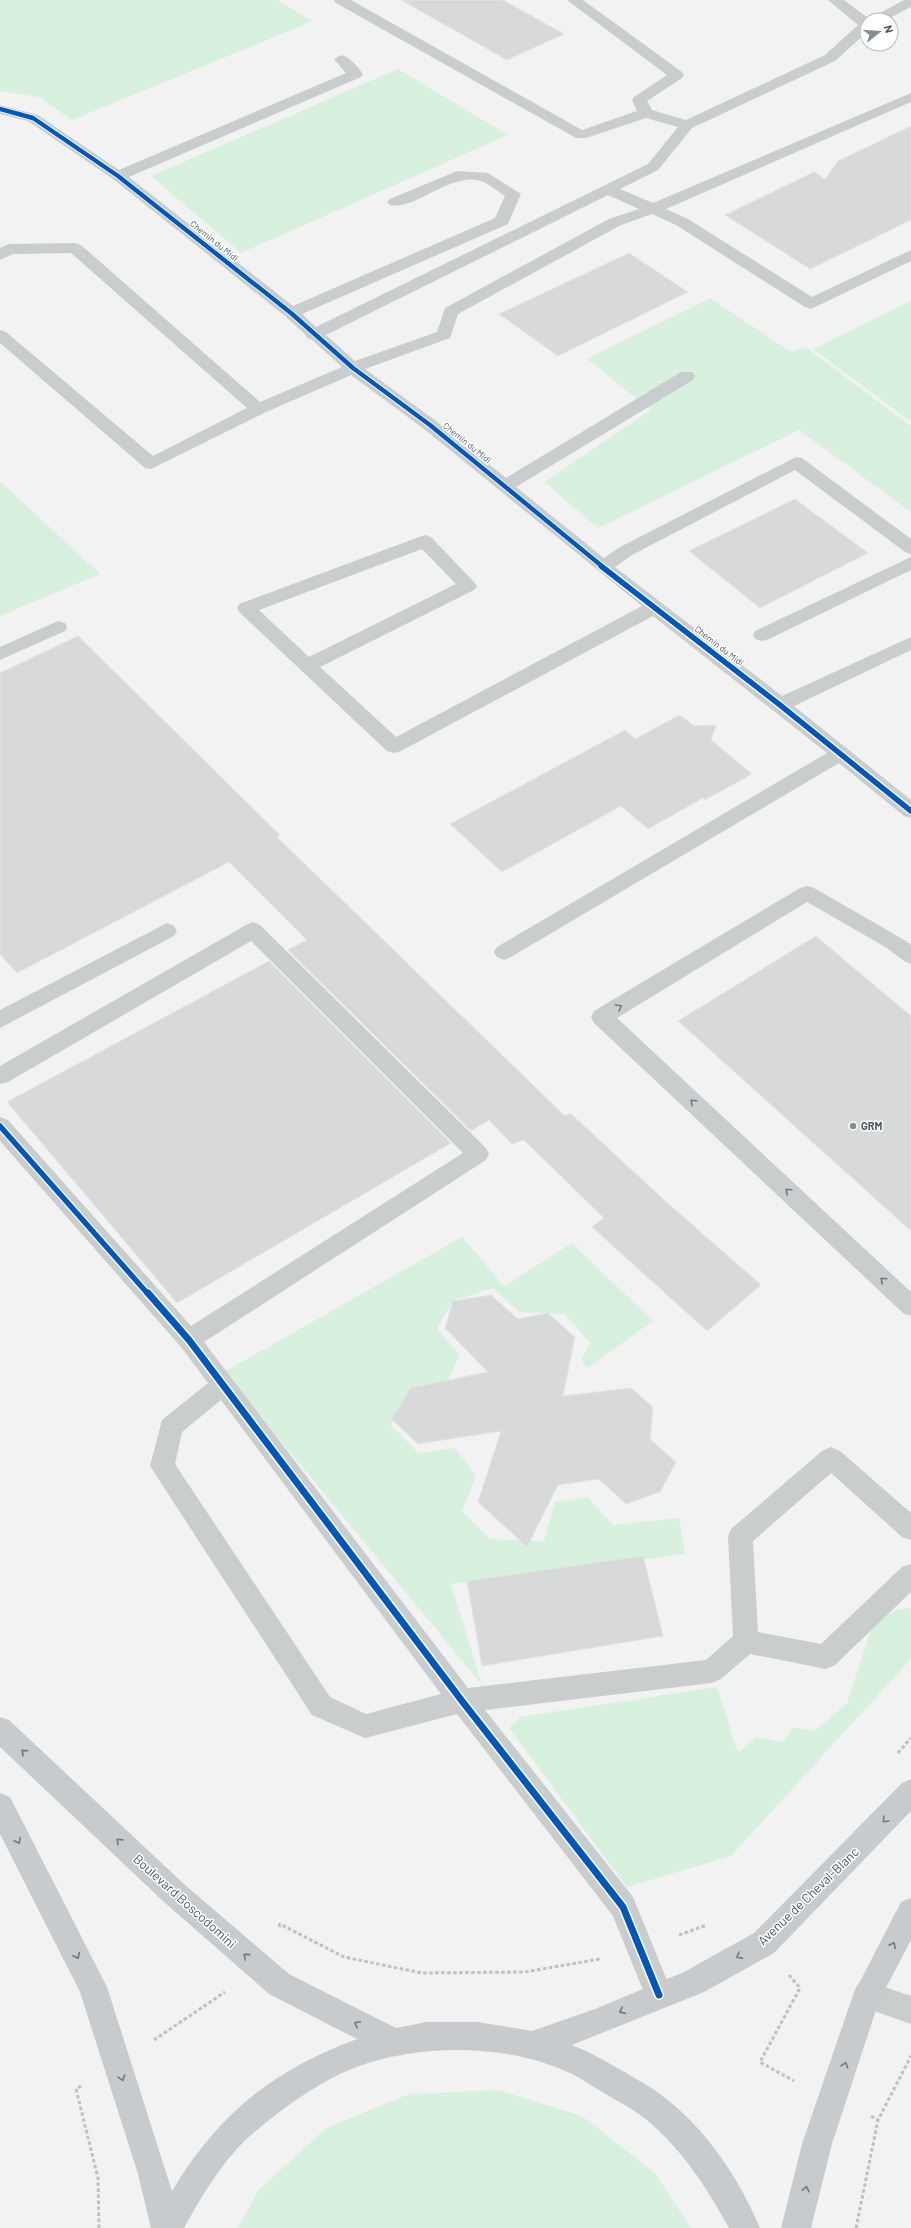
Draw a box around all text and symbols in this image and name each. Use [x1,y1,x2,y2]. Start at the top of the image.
north arrow [859,12,899,52]
text: N [882,24,896,34]
street label: Chemin du Midi [188,218,241,263]
street label: Chemin du Midi [441,420,494,465]
street label: Chemin du Midi [693,623,746,668]
one-way arrow [615,1004,622,1011]
one-way arrow [690,1099,698,1107]
place label: GRM [861,1119,882,1132]
marker: GRM [848,1121,858,1131]
one-way arrow [785,1188,793,1196]
one-way arrow [880,1277,887,1284]
one-way arrow [22,1749,29,1756]
one-way arrow [882,1815,889,1823]
one-way arrow [13,1837,21,1844]
one-way arrow [116,1838,124,1846]
street label: Avenue de Cheval-Blanc [754,1843,862,1948]
street label: Boulevard Boscodomini [130,1851,240,1951]
one-way arrow [888,1941,896,1949]
one-way arrow [72,1952,80,1960]
one-way arrow [736,1952,743,1959]
one-way arrow [244,1954,251,1961]
one-way arrow [618,2007,625,2015]
one-way arrow [353,2021,361,2028]
one-way arrow [840,2061,848,2068]
one-way arrow [117,2074,126,2081]
one-way arrow [801,2186,810,2193]

